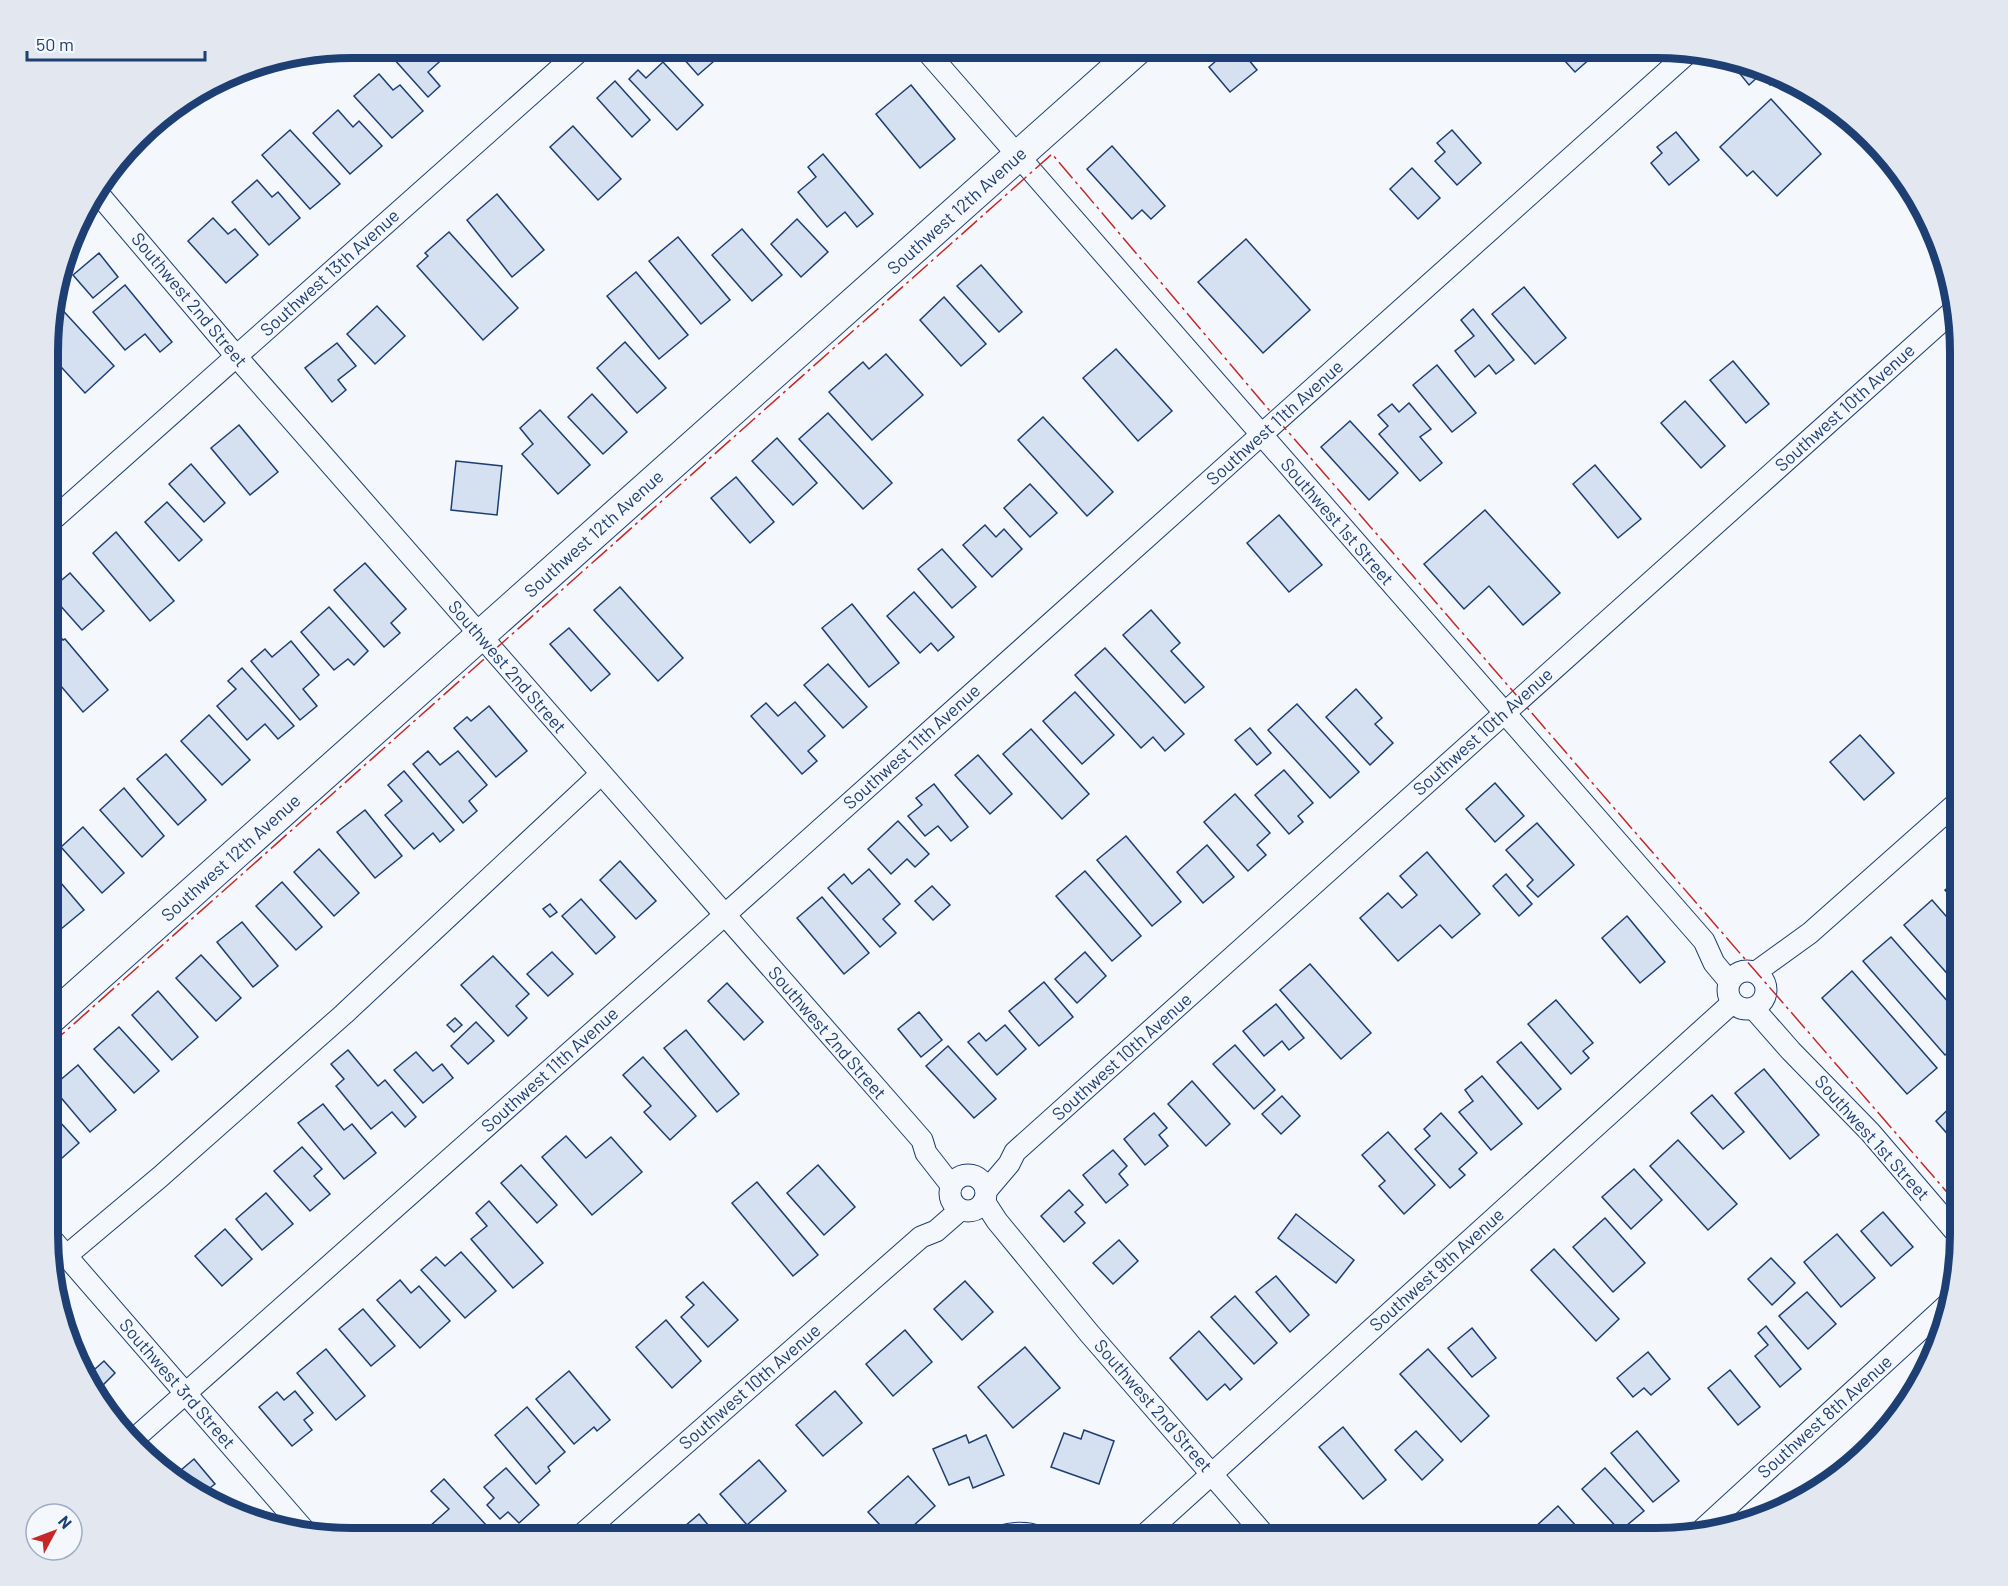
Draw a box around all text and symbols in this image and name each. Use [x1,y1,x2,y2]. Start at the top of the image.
scale bar [27,24,206,62]
text: 50 m [36,33,74,55]
street label: Southwest 12th Avenue [882,142,1031,279]
street label: Southwest 13th Avenue [255,204,403,341]
street label: Southwest 2nd Street [127,228,252,371]
street label: Southwest 10th Avenue [1770,339,1919,476]
street label: Southwest 11th Avenue [1201,355,1347,490]
street label: Southwest 1st Street [1277,453,1399,589]
street label: Southwest 12th Avenue [519,465,668,602]
street label: Southwest 2nd Street [444,595,571,737]
street label: Southwest 10th Avenue [1408,663,1557,800]
street label: Southwest 11th Avenue [838,679,984,814]
street label: Southwest 12th Avenue [156,789,305,926]
street label: Southwest 2nd Street [764,961,891,1103]
street label: Southwest 10th Avenue [1047,988,1196,1125]
street label: Southwest 11th Avenue [476,1002,622,1137]
street label: Southwest 1st Street [1811,1070,1935,1205]
street label: Southwest 9th Avenue [1365,1203,1508,1335]
street label: Southwest 3rd Street [115,1314,240,1453]
street label: Southwest 10th Avenue [674,1319,825,1454]
street label: Southwest 2nd Street [1090,1334,1217,1476]
street label: Southwest 8th Avenue [1753,1350,1896,1482]
north arrow [24,1502,84,1562]
text: N [55,1512,76,1532]

